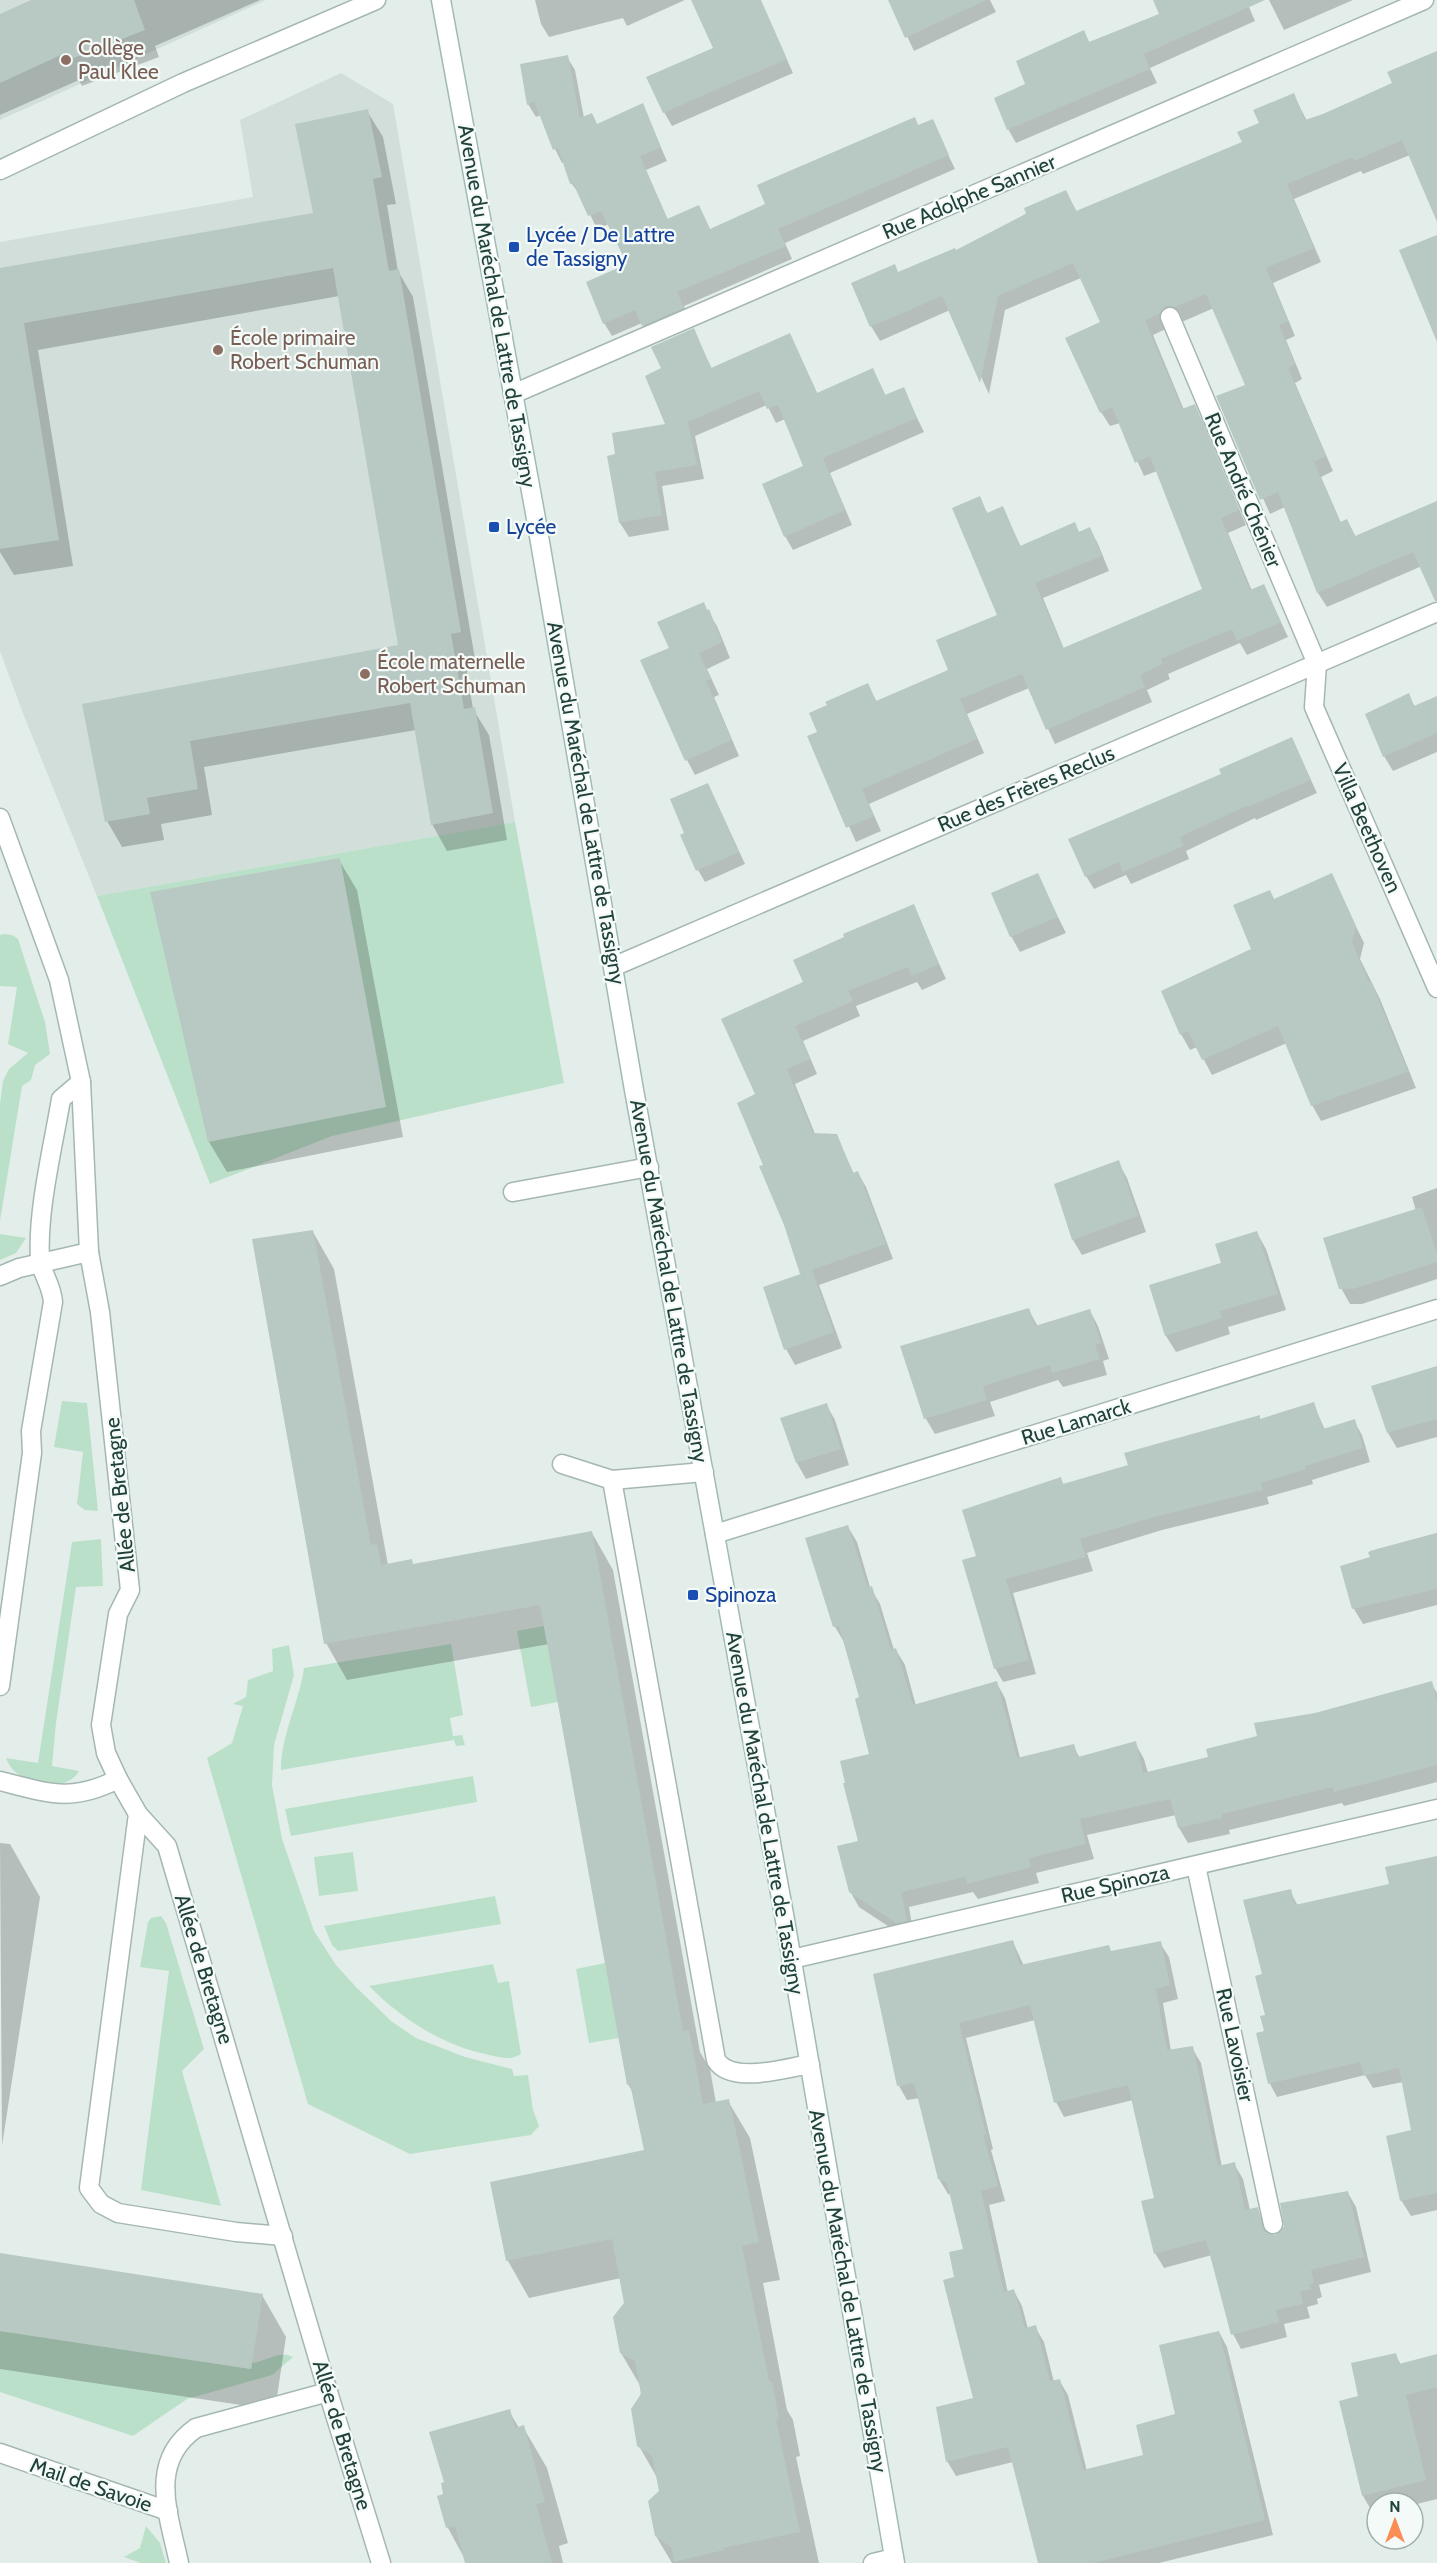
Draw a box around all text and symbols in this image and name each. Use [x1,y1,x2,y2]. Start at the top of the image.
place label: Collège Paul Klee [78,35,159,84]
marker: Collège Paul Klee [59,53,73,67]
street label: Avenue du Maréchal de Lattre de Tassigny [453,122,542,490]
street label: Rue Adolphe Sannier [878,149,1060,244]
place label: Lycée / De Lattre de Tassigny [526,222,675,271]
marker: Lycée / De Lattre de Tassigny [507,240,521,254]
place label: École primaire Robert Schuman [230,325,379,374]
marker: École primaire Robert Schuman [211,343,225,357]
street label: Rue André Chénier [1200,409,1287,571]
place label: Lycée [506,514,556,539]
marker: Lycée [487,520,501,534]
street label: Avenue du Maréchal de Lattre de Tassigny [542,619,631,987]
place label: École maternelle Robert Schuman [377,649,526,698]
marker: École maternelle Robert Schuman [358,667,372,681]
street label: Rue des Frères Reclus [934,740,1118,837]
street label: Villa Beethoven [1328,759,1407,897]
street label: Avenue du Maréchal de Lattre de Tassigny [625,1097,714,1465]
street label: Rue Lamarck [1018,1393,1134,1450]
street label: Allée de Bretagne [99,1416,140,1574]
place label: Spinoza [705,1582,776,1607]
marker: Spinoza [686,1588,700,1602]
street label: Avenue du Maréchal de Lattre de Tassigny [721,1629,810,1997]
street label: Rue Spinoza [1058,1859,1171,1908]
street label: Allée de Bretagne [170,1891,239,2047]
street label: Rue Lavoisier [1211,1986,1260,2104]
street label: Avenue du Maréchal de Lattre de Tassigny [804,2107,893,2475]
street label: Allée de Bretagne [308,2357,377,2513]
street label: Mail de Savoie [27,2452,156,2517]
north arrow [1365,2491,1425,2551]
text: N [1389,2497,1401,2516]

